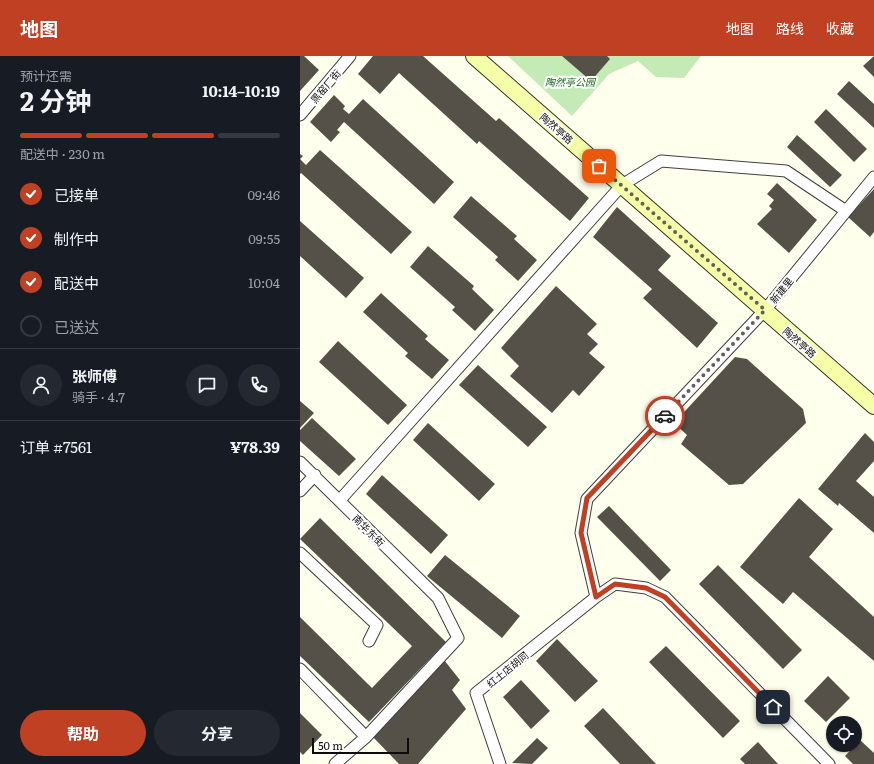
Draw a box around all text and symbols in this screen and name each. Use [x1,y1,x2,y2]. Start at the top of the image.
text: 地图 [20,14,58,42]
text: 地图 [726,18,754,38]
text: 路线 [776,18,804,38]
text: 收藏 [826,18,854,38]
text: 预计还需 [20,66,72,85]
street label: 黑窑厂街 [306,66,344,106]
park label: 陶然亭公园 [545,74,597,89]
text: 10:14–10:19 [202,79,280,102]
text: 2 分钟 [20,80,91,119]
street label: 陶然亭路 [537,109,577,147]
text: 配送中 · 230 m [20,144,105,163]
pin [582,149,616,183]
icon: bag [588,155,610,177]
icon: check [20,183,42,205]
text: 已接单 [54,183,99,206]
text: 09:46 [247,185,280,204]
icon: check [20,227,42,249]
text: 制作中 [54,227,99,250]
text: 09:55 [248,229,280,248]
icon: check [20,271,42,293]
text: 配送中 [54,271,99,294]
text: 10:04 [248,273,280,292]
street label: 新建里 [766,274,796,306]
text: 已送达 [54,315,99,338]
street label: 陶然亭路 [780,323,820,361]
button: person [20,364,62,406]
text: 张师傅 [72,364,117,387]
button: chat [186,364,228,406]
button: phone [238,364,280,406]
text: 骑手 · 4.7 [72,387,125,406]
courier [645,396,685,436]
icon: car [654,405,676,427]
text: 订单 #7561 [20,435,92,458]
text: ¥78.39 [230,435,280,458]
street label: 南华东街 [350,511,388,549]
street label: 红土店胡同 [483,647,531,691]
pin [756,690,790,724]
icon: home [762,696,784,718]
button: 帮助 [20,710,146,756]
button: 分享 [154,710,280,756]
map controls [826,716,862,752]
button: locate [826,716,862,752]
scale bar [312,736,409,755]
text: 50 m [318,737,343,753]

